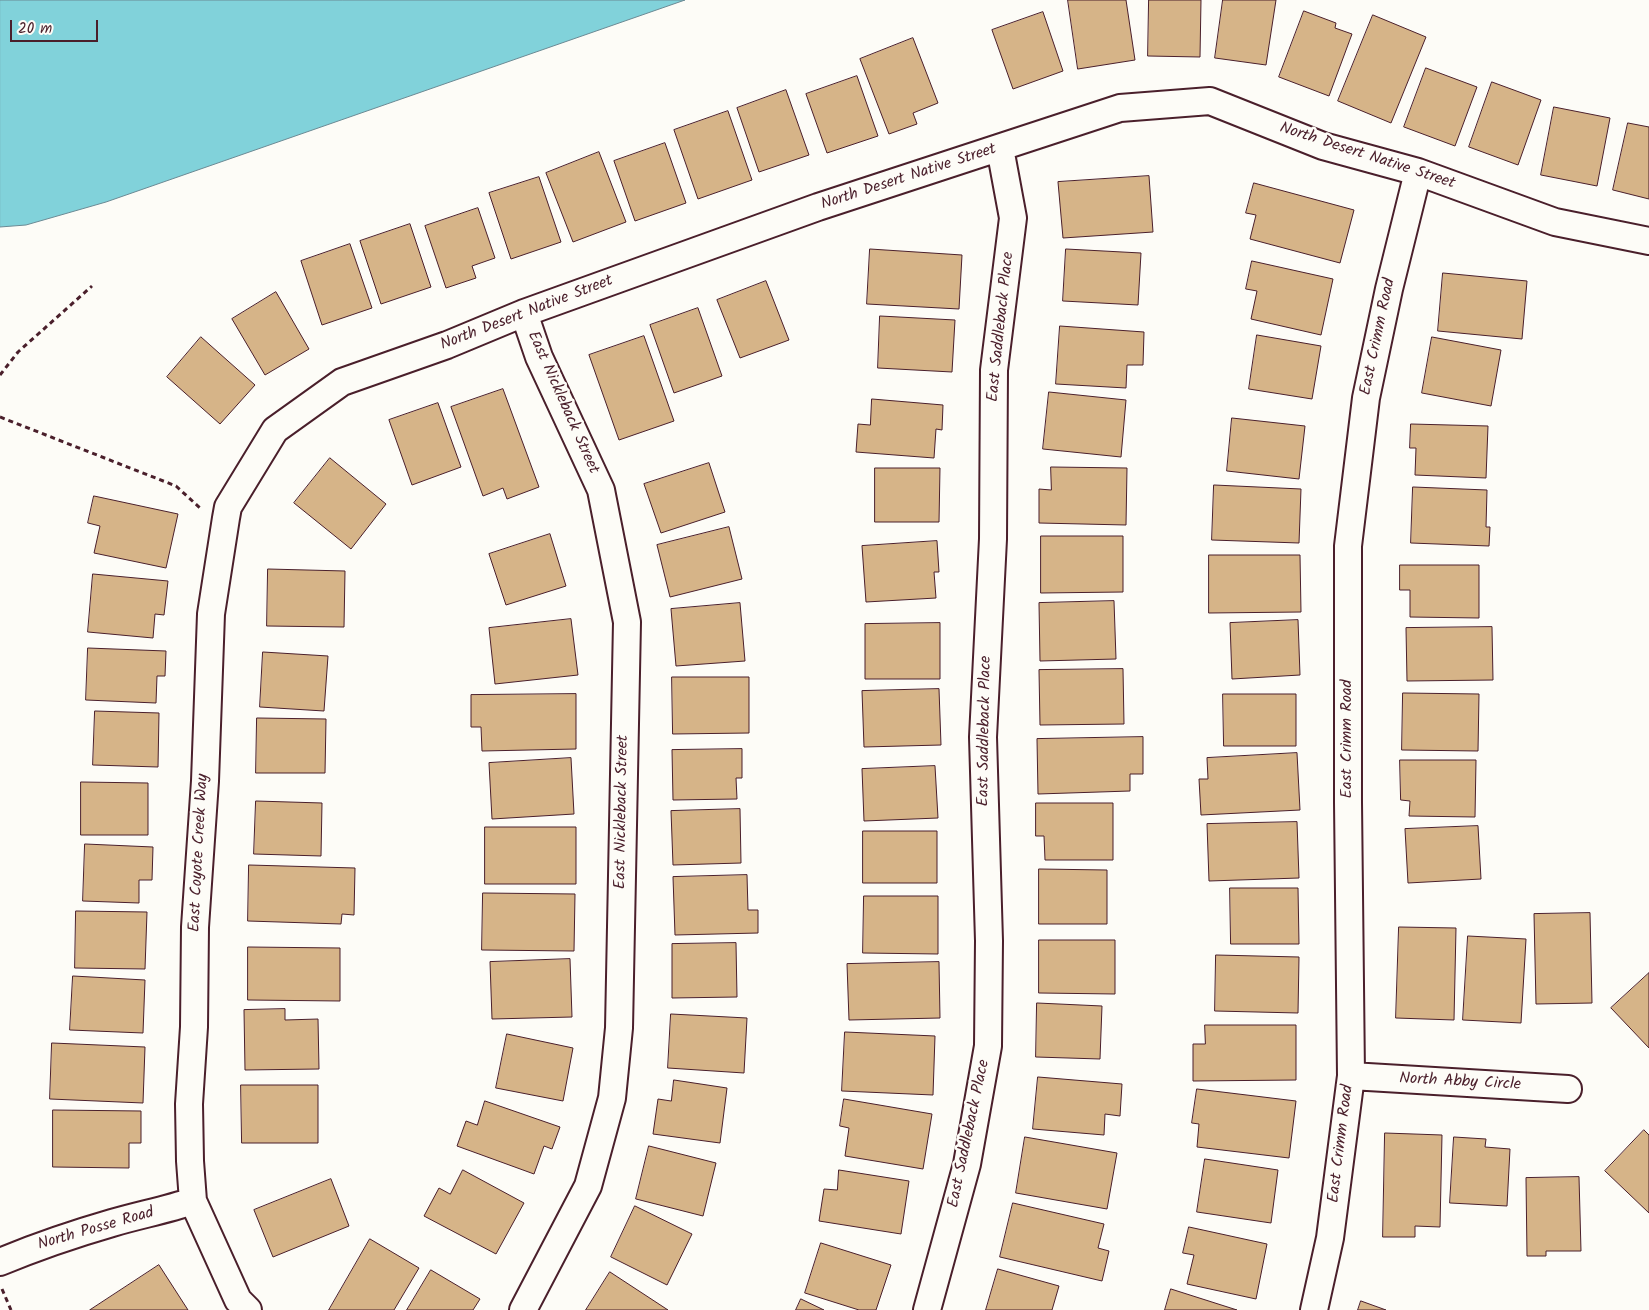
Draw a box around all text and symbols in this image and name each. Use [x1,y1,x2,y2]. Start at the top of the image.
scale bar [12,10,100,42]
text: 20 m [18,17,52,41]
street label: North Desert Native Street [1277,120,1457,194]
street label: North Desert Native Street [819,141,999,215]
street label: East Saddleback Place [985,251,1019,403]
street label: North Desert Native Street [438,272,616,356]
street label: East Crimm Road [1357,277,1401,397]
street label: East Nickleback Street [522,329,602,477]
street label: East Saddleback Place [975,655,997,807]
street label: East Crimm Road [1338,680,1358,798]
street label: East Nickleback Street [612,735,634,889]
street label: East Coyote Creek Way [186,773,214,933]
street label: East Saddleback Place [945,1058,995,1210]
street label: North Abby Circle [1399,1070,1521,1096]
street label: East Crimm Road [1325,1084,1359,1204]
street label: North Posse Road [36,1204,156,1256]

